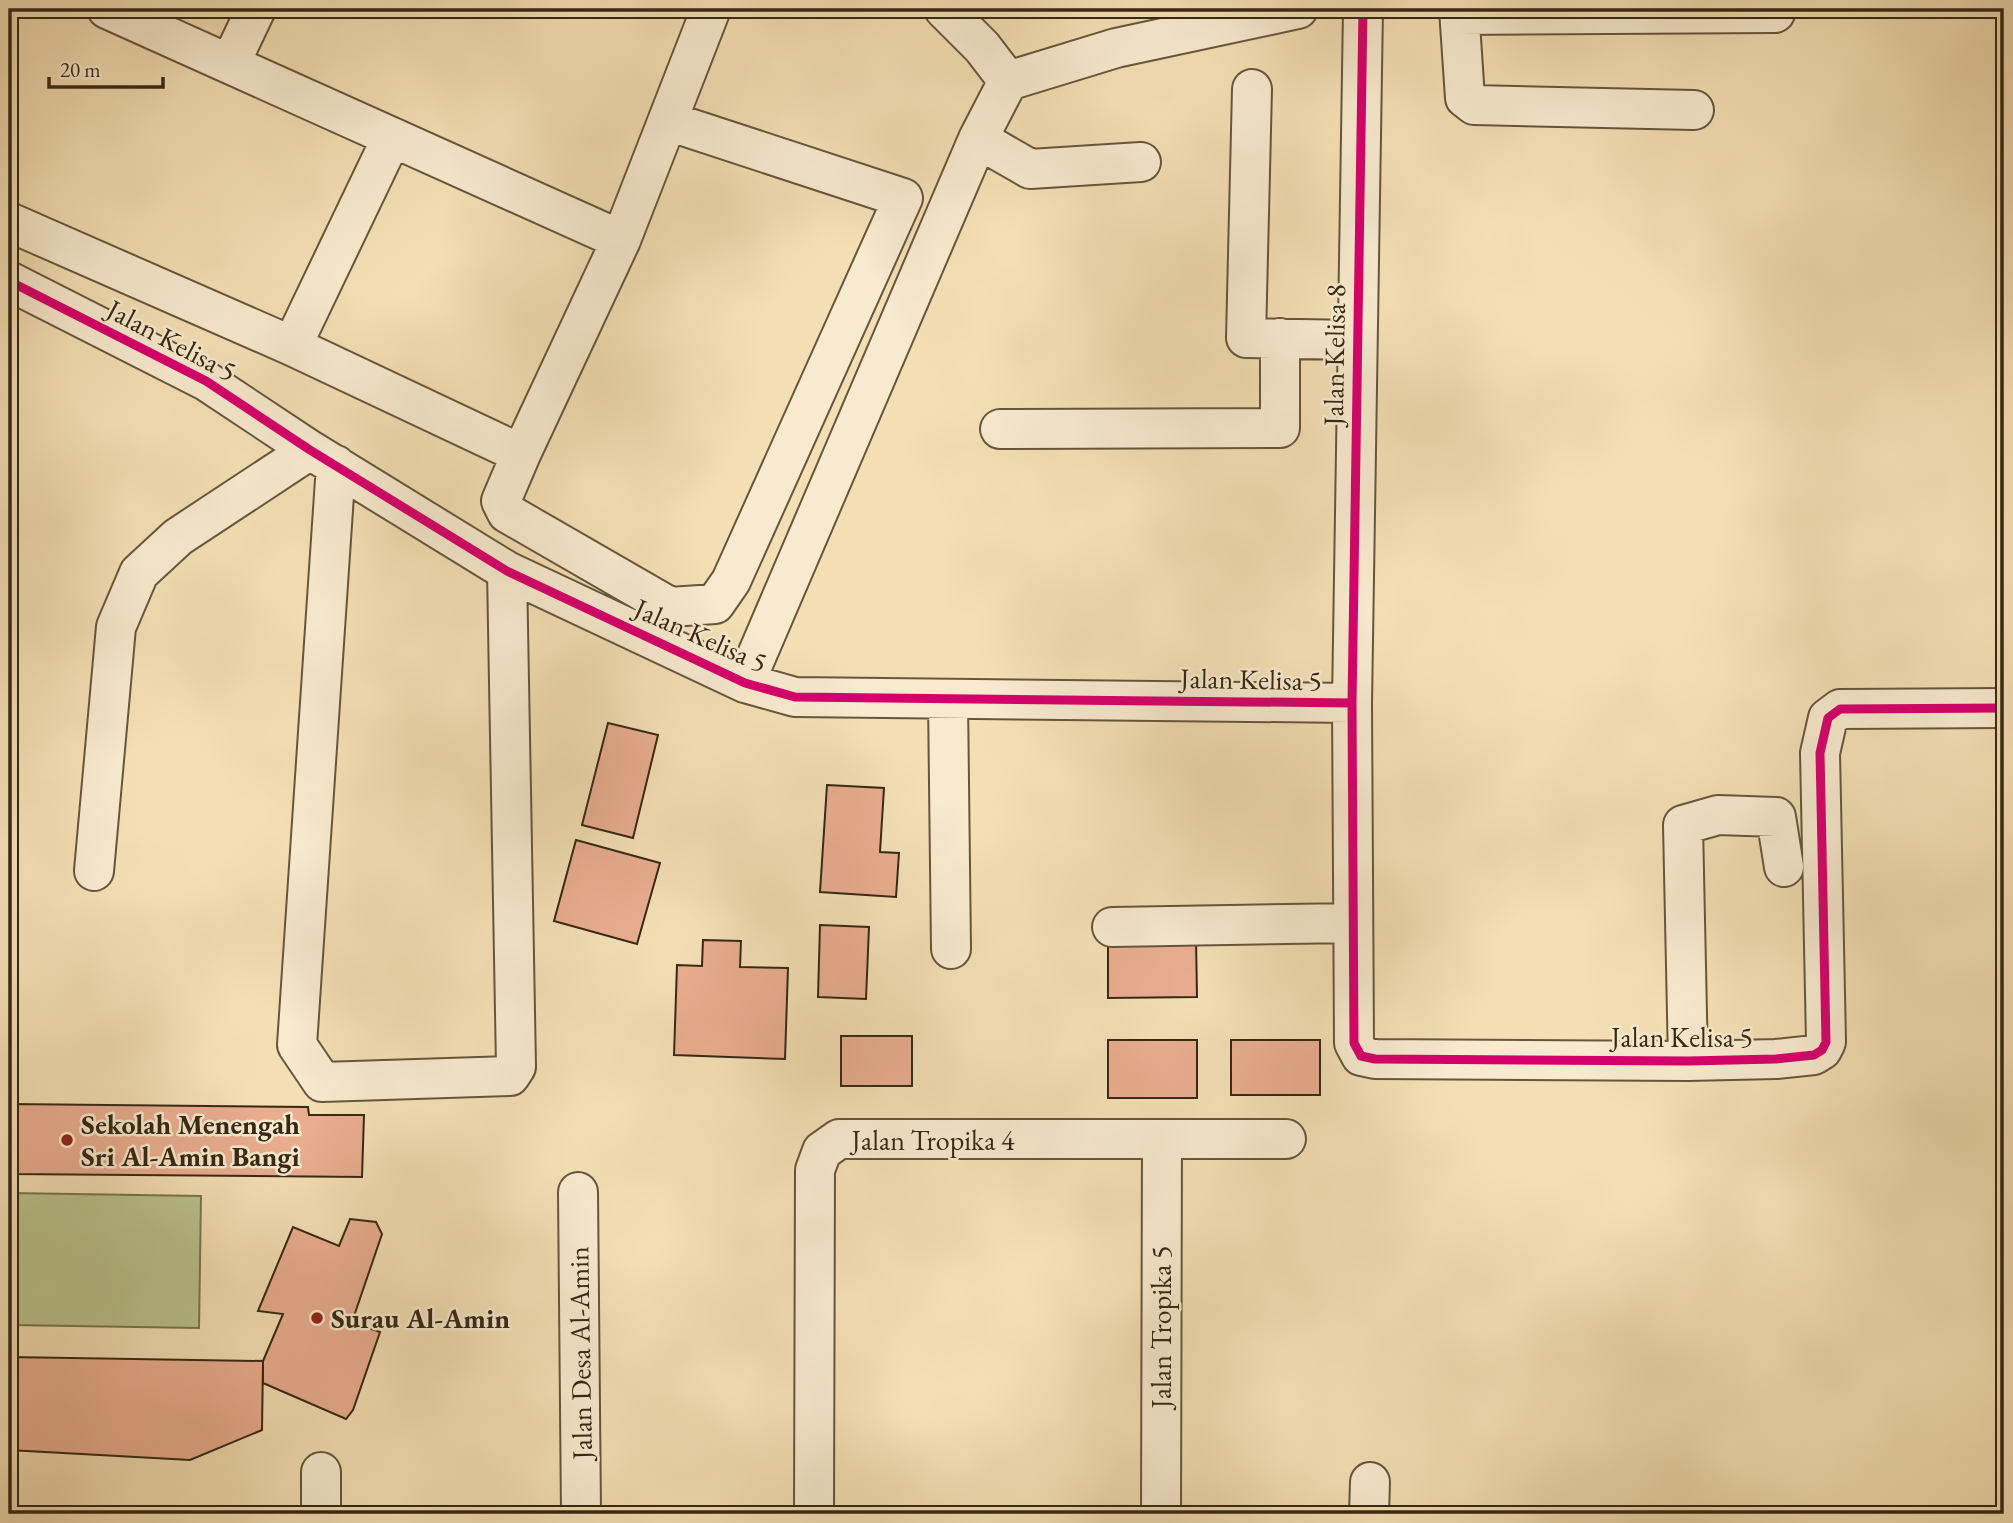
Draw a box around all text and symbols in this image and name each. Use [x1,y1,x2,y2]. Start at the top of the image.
scale bar [49,46,163,90]
text: 20 m [60,56,101,83]
street label: Jalan Kelisa 8 [1315,284,1353,428]
street label: Jalan Kelisa 5 [99,290,243,389]
street label: Jalan Kelisa 5 [627,589,773,680]
street label: Jalan Kelisa 5 [1178,660,1322,698]
street label: Jalan Kelisa 5 [1609,1019,1753,1055]
place label: Sekolah Menengah Sri Al-Amin Bangi [81,1106,300,1174]
street label: Jalan Tropika 4 [850,1122,1015,1158]
marker: Sekolah Menengah Sri Al-Amin Bangi [59,1132,75,1148]
street label: Jalan Desa Al-Amin [560,1246,600,1462]
street label: Jalan Tropika 5 [1143,1246,1179,1410]
place label: Surau Al-Amin [331,1300,510,1336]
marker: Surau Al-Amin [309,1310,325,1326]

